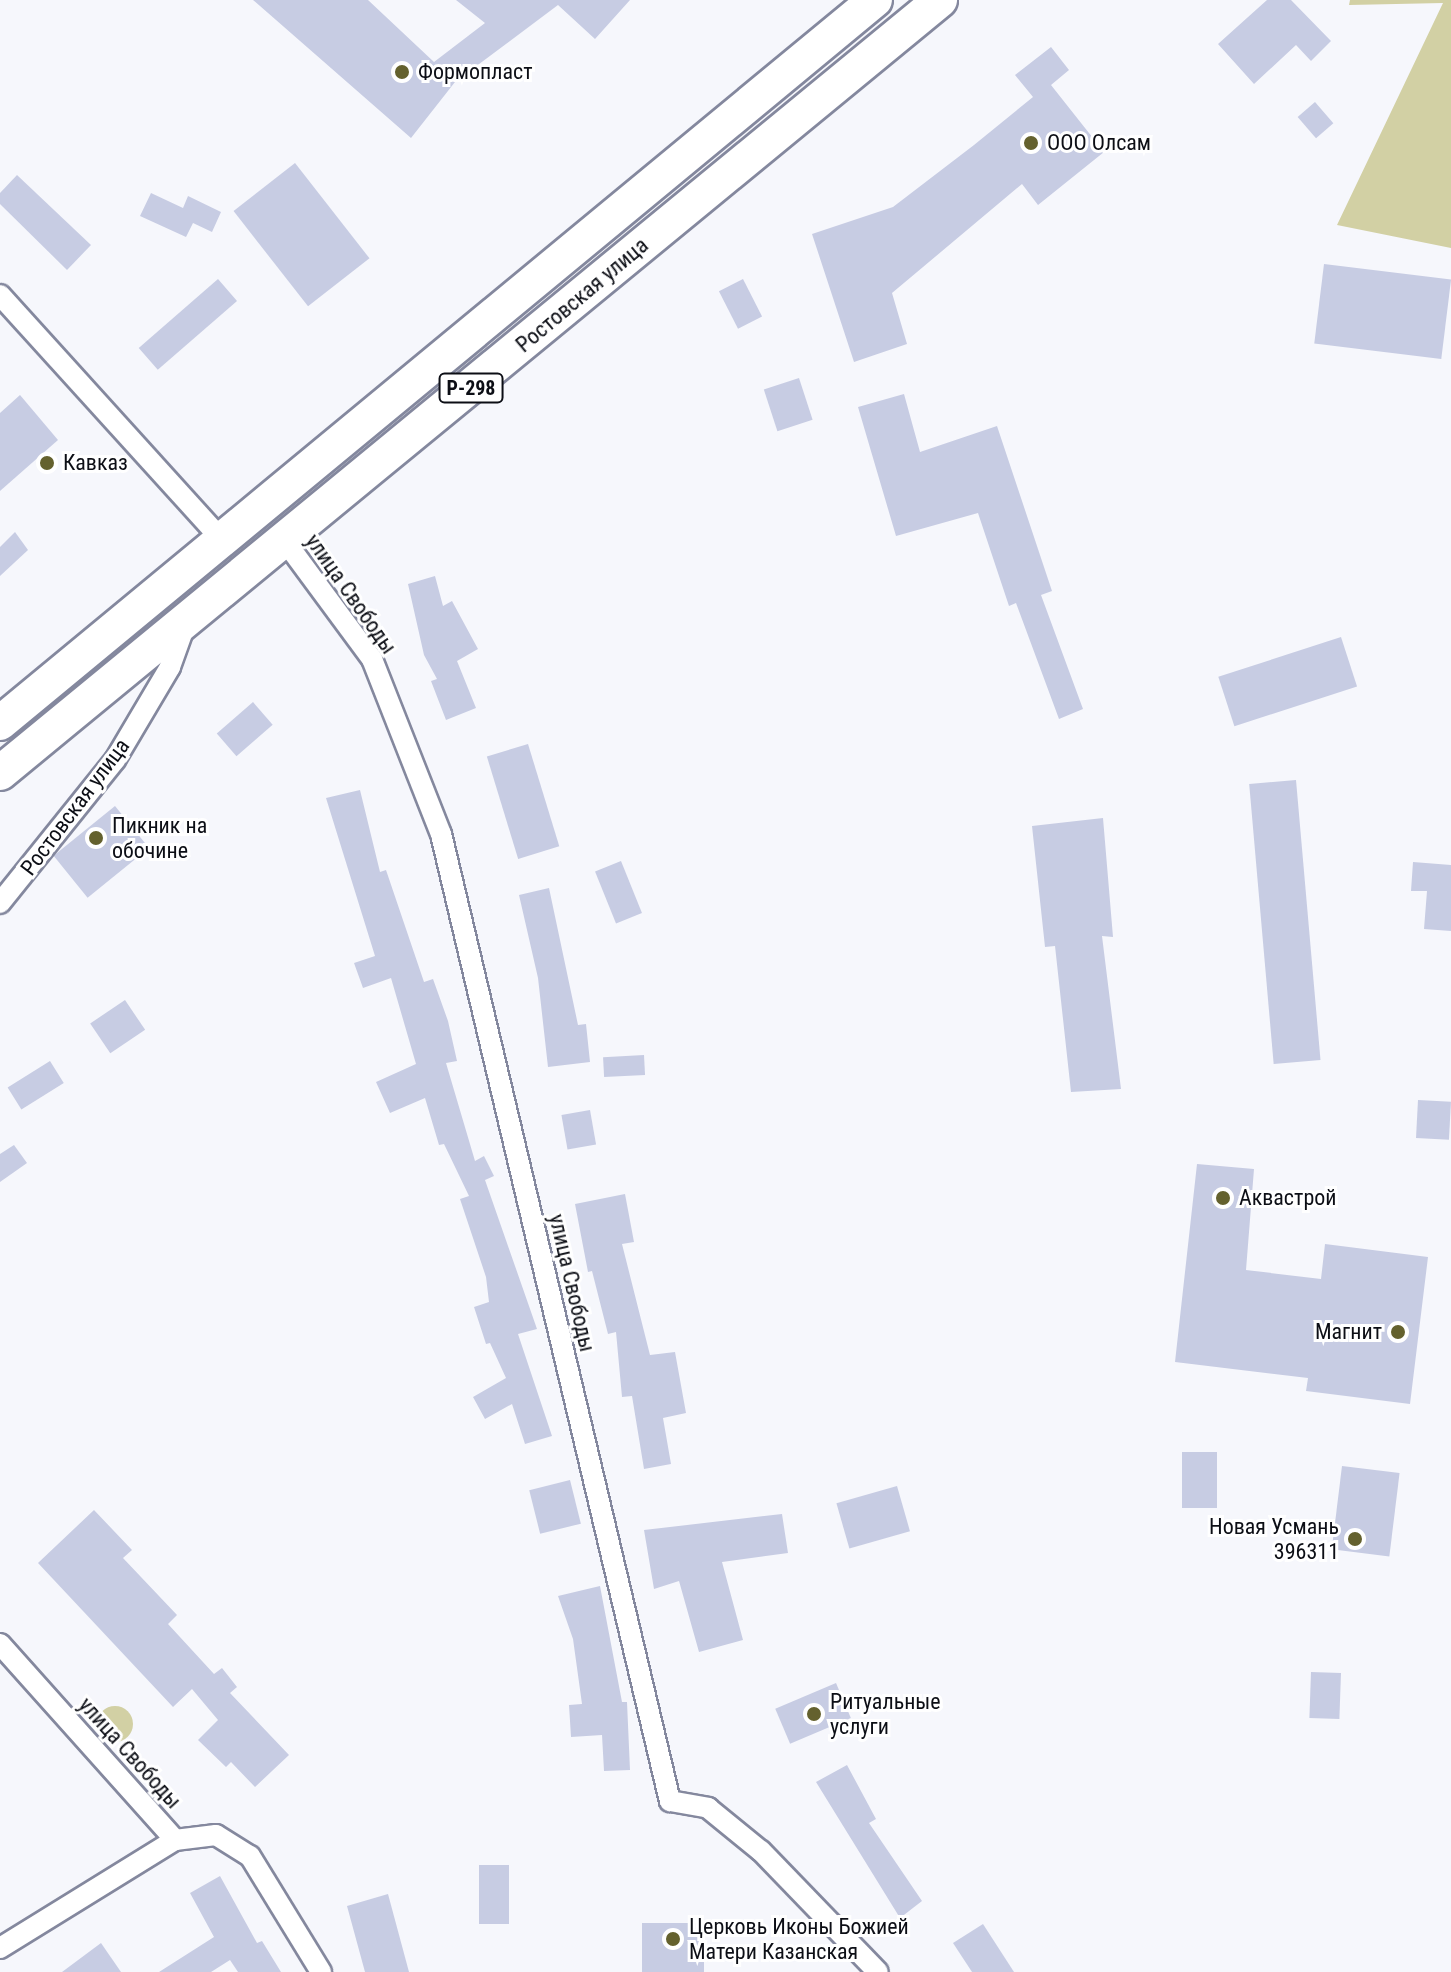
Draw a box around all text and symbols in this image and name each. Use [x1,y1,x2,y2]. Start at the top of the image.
place label: Формопласт [418,59,533,85]
marker: Формопласт [393,63,411,81]
place label: ООО Олсам [1047,130,1151,156]
marker: ООО Олсам [1022,134,1040,152]
street label: Ростовская улица [511,232,653,358]
road number: Р-298 [437,372,505,404]
place label: Кавказ [63,450,128,476]
marker: Кавказ [38,454,56,472]
street label: улица Свободы [300,529,402,659]
street label: Ростовская улица [15,733,135,881]
place label: Пикник на обочине [112,812,207,864]
marker: Пикник на обочине [87,829,105,847]
place label: Аквастрой [1239,1185,1336,1211]
marker: Аквастрой [1214,1189,1232,1207]
street label: улица Свободы [543,1212,601,1354]
place label: Магнит [1315,1319,1382,1345]
marker: Магнит [1389,1323,1407,1341]
place label: Новая Усмань 396311 [1209,1513,1339,1564]
marker: Новая Усмань 396311 [1346,1530,1364,1548]
place label: Ритуальные услуги [830,1688,941,1740]
street label: улица Свободы [73,1692,187,1814]
marker: Ритуальные услуги [805,1705,823,1723]
place label: Церковь Иконы Божией Матери Казанская [689,1913,909,1964]
marker: Церковь Иконы Божией Матери Казанская [664,1930,682,1948]

